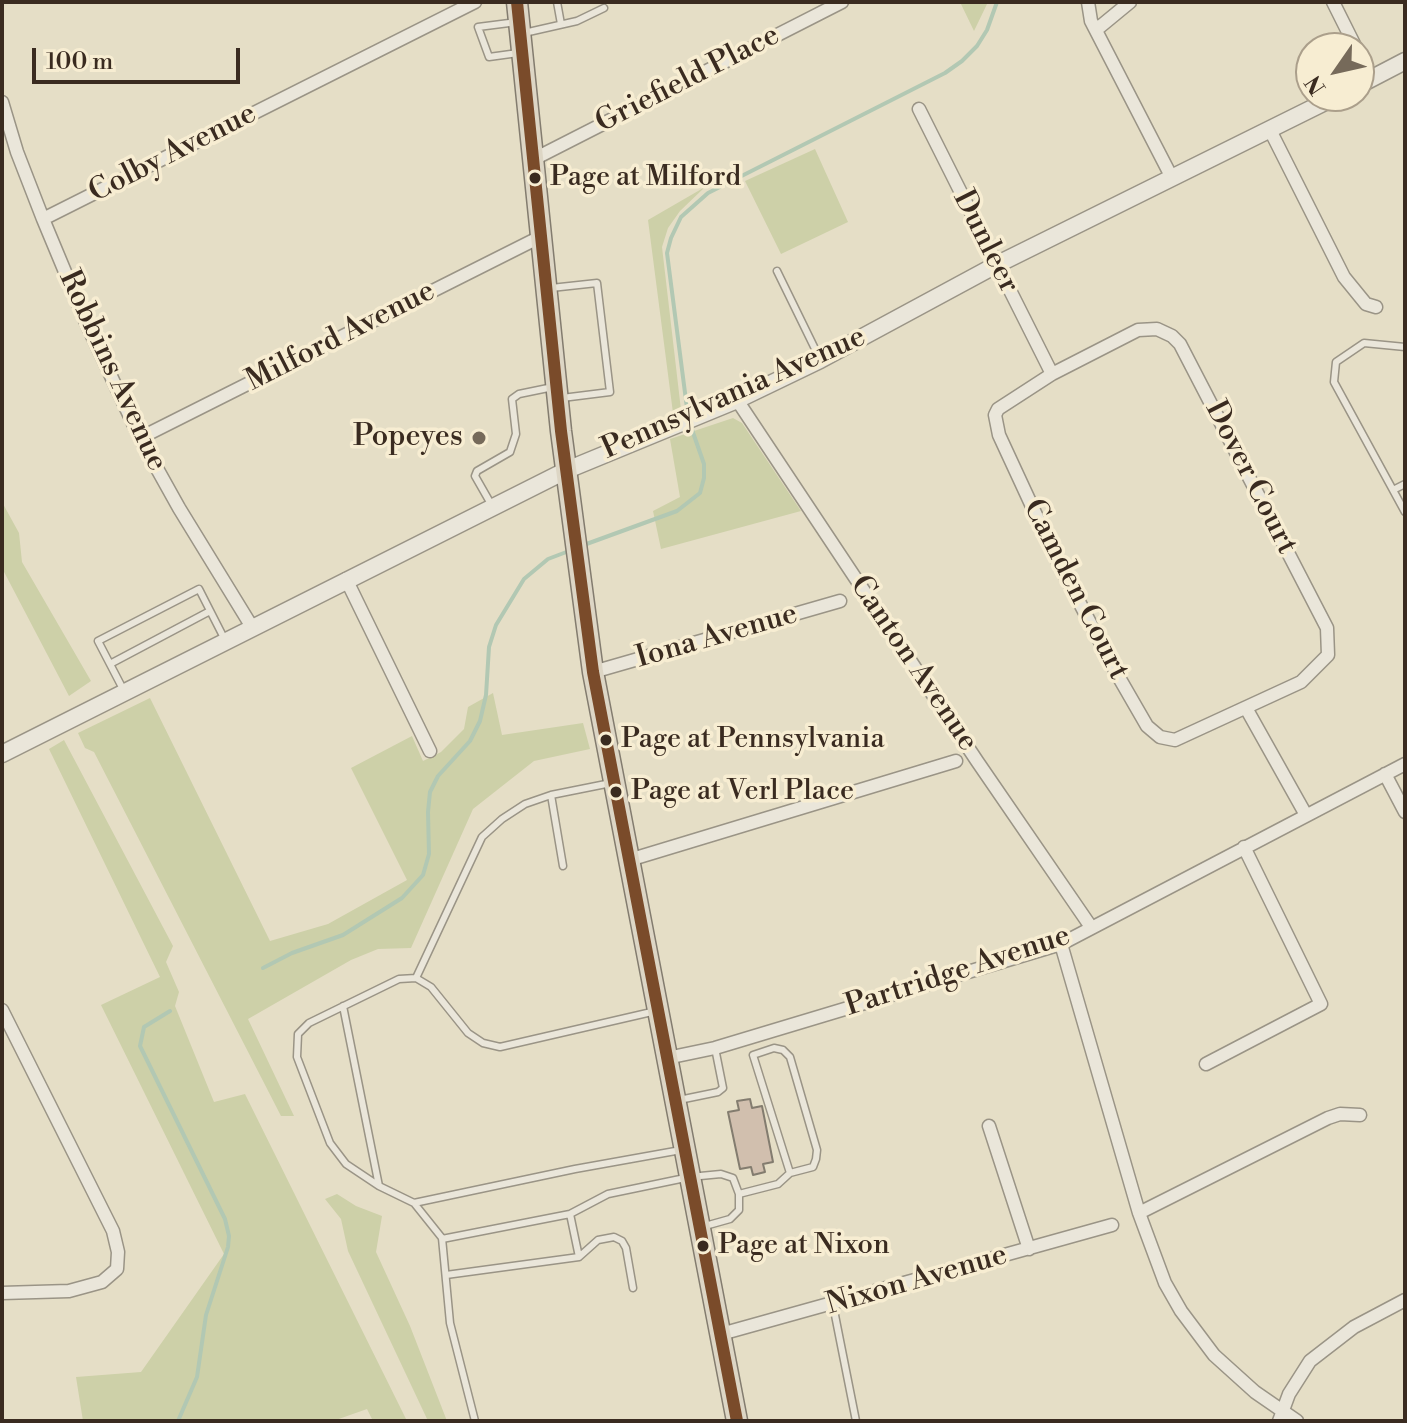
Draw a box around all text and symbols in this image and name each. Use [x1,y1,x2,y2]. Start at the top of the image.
street label: Griefield Place [590,18,786,142]
scale bar [36,32,244,82]
north arrow [1295,32,1375,112]
text: 100 m [46,47,113,77]
text: N [1300,70,1332,99]
street label: Colby Avenue [83,96,263,212]
place label: Page at Milford [550,161,741,195]
marker: Page at Milford [527,170,543,186]
street label: Dunleer [944,185,1026,299]
street label: Robbins Avenue [50,265,174,477]
street label: Milford Avenue [241,274,441,400]
street label: Pennsylvania Avenue [597,320,871,468]
street label: Dover Court [1196,395,1304,561]
place label: Popeyes [353,420,463,456]
marker: Popeyes [470,429,488,447]
street label: Camden Court [1014,494,1136,686]
street label: Canton Avenue [841,569,985,759]
street label: Iona Avenue [632,597,802,677]
place label: Page at Pennsylvania [621,723,885,757]
marker: Page at Pennsylvania [598,732,614,748]
place label: Page at Verl Place [631,775,854,809]
marker: Page at Verl Place [608,784,624,800]
street label: Partridge Avenue [841,919,1075,1025]
place label: Page at Nixon [718,1229,890,1263]
marker: Page at Nixon [695,1238,711,1254]
street label: Nixon Avenue [822,1238,1012,1324]

